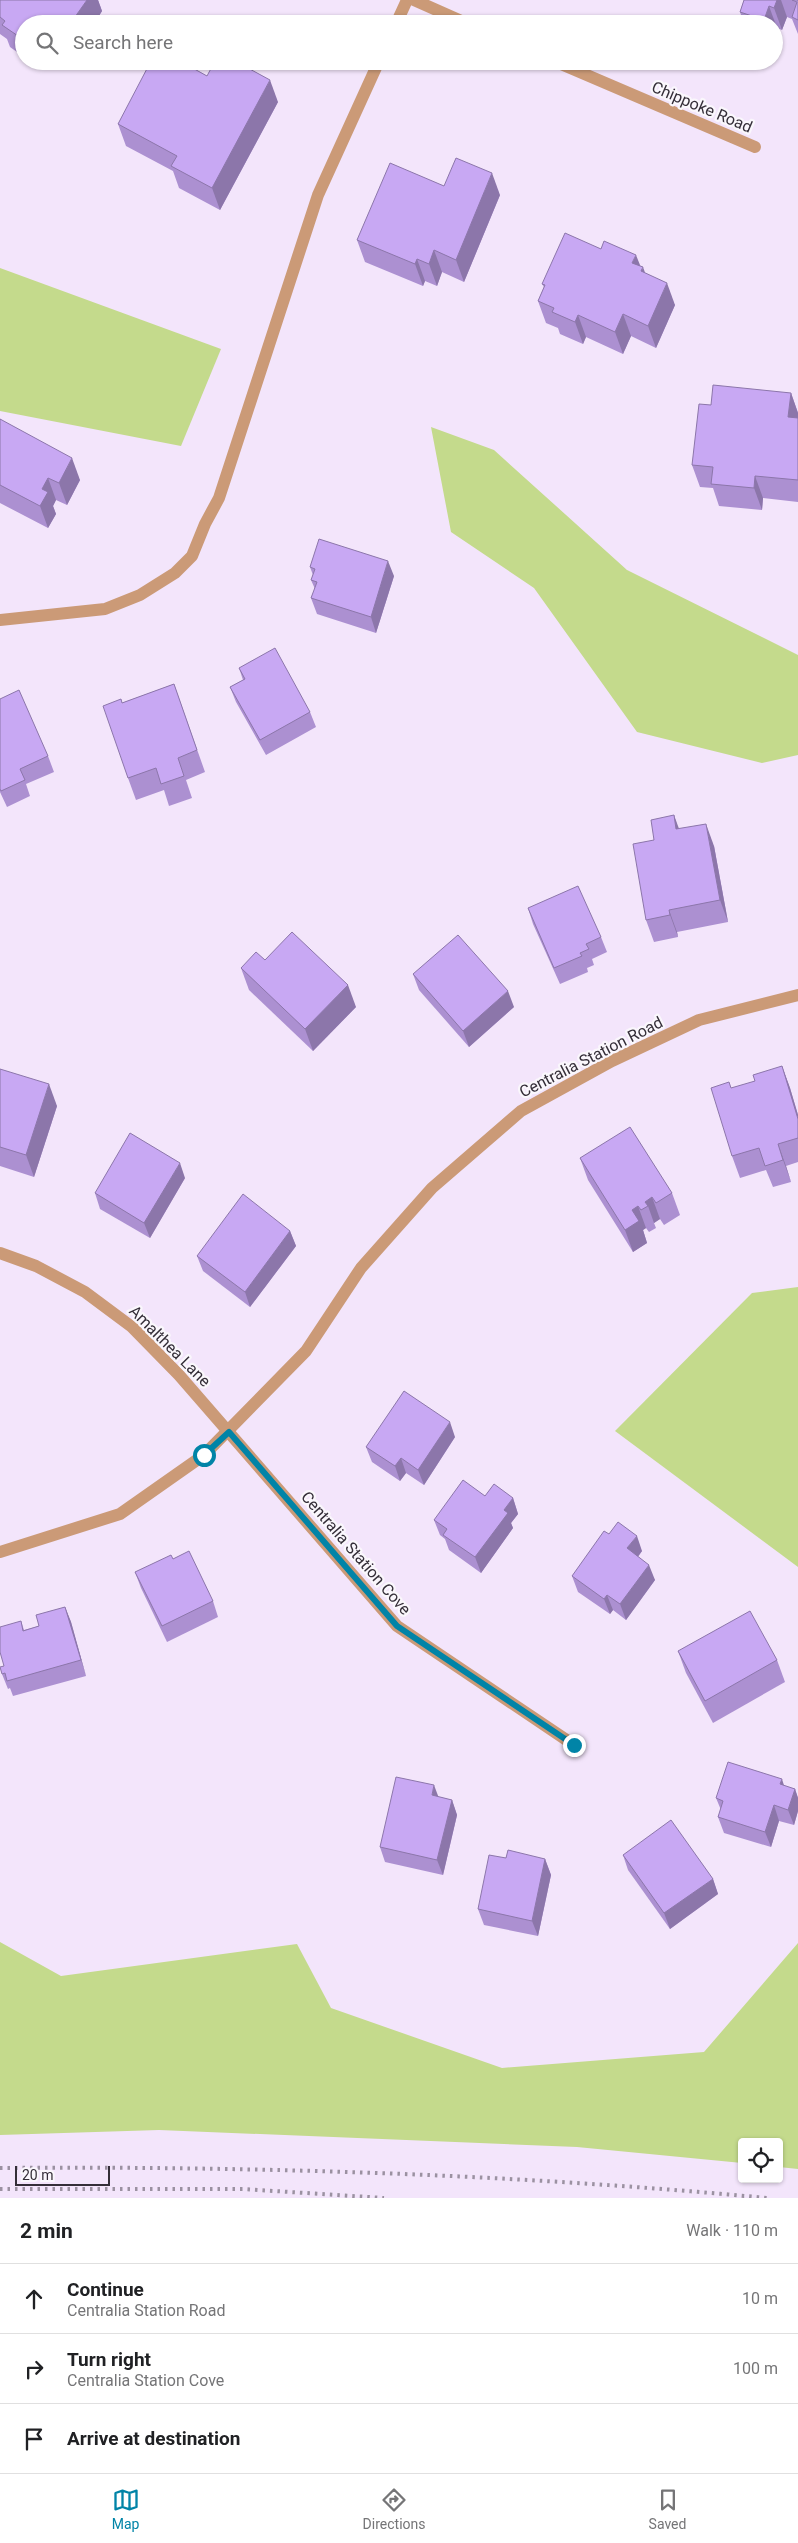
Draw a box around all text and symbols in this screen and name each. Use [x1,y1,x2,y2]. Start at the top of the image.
search box [15,15,783,70]
icon: search [33,29,61,57]
text: Search here [73,31,173,54]
street label: Chippoke Road [649,77,755,137]
street label: Centralia Station Road [516,1013,666,1101]
street label: Amalthea Lane [125,1301,215,1391]
route start [193,1444,216,1467]
street label: Centralia Station Cove [297,1487,415,1619]
route end [563,1734,586,1757]
map controls [738,2138,783,2183]
button: locate [738,2138,783,2183]
scale bar [15,2163,110,2186]
text: 20 m [22,2167,54,2183]
text: 2 min [20,2219,73,2243]
text: Walk · 110 m [686,2221,778,2240]
text: Continue [67,2278,144,2301]
icon: ahead [20,2285,48,2313]
text: 10 m [742,2289,778,2308]
text: Centralia Station Road [67,2301,225,2320]
text: Turn right [67,2348,151,2371]
icon: right [20,2355,48,2383]
text: 100 m [733,2359,778,2378]
text: Centralia Station Cove [67,2371,224,2390]
icon: arrive [20,2425,48,2453]
text: Arrive at destination [67,2427,240,2450]
tab: Map [112,2486,140,2532]
tab: Directions [363,2486,426,2532]
tab: Saved [649,2486,686,2532]

